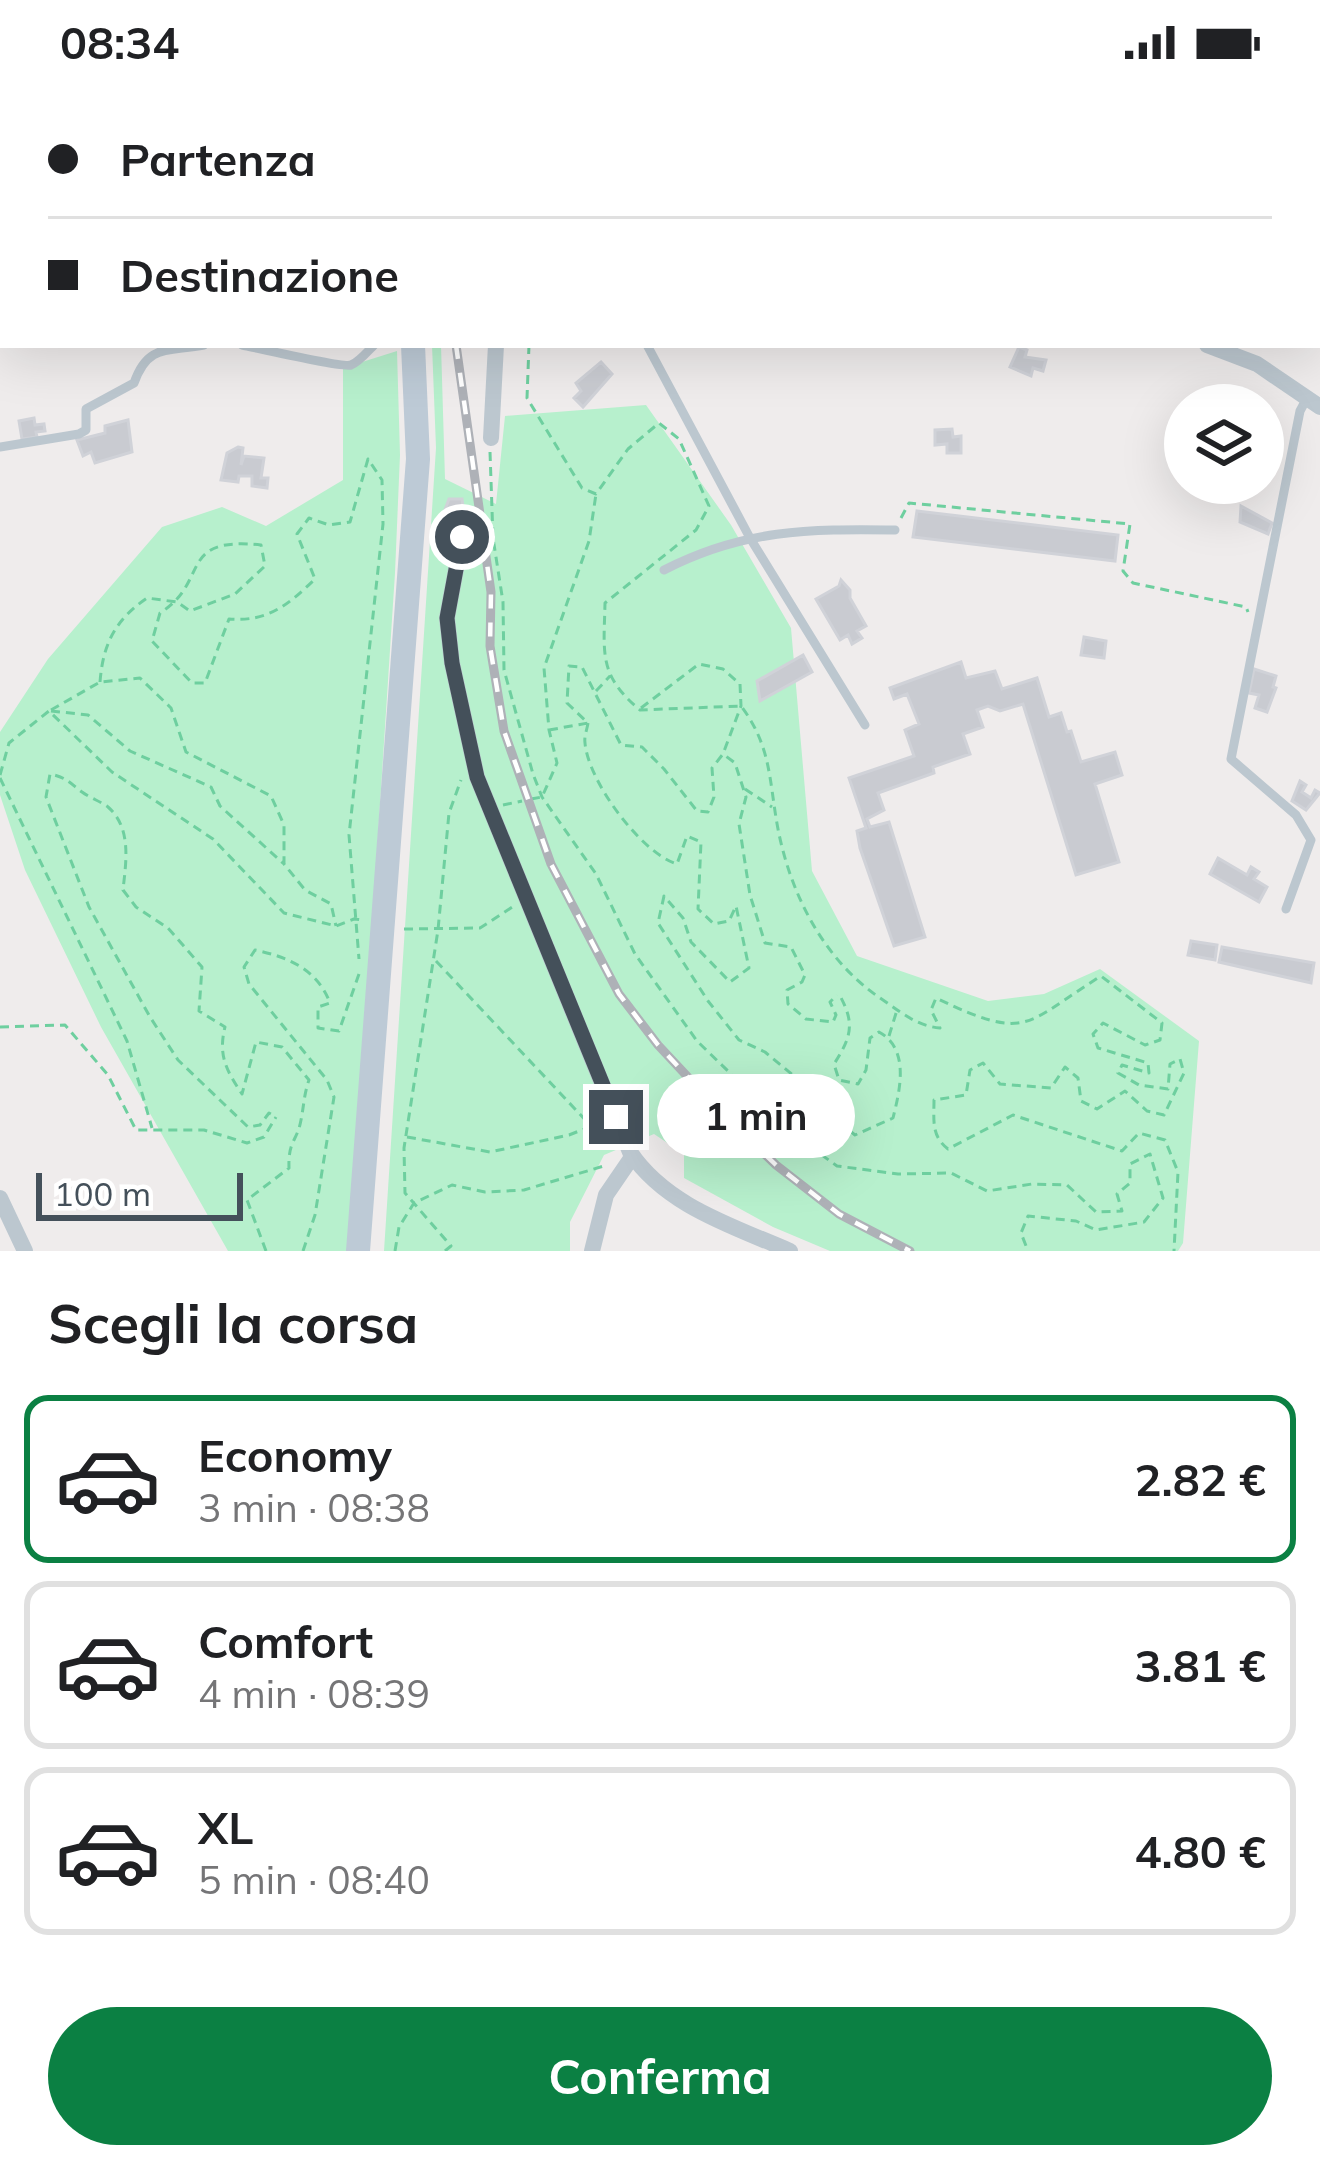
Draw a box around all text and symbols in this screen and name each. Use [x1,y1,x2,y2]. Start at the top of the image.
text: 08:34 [60,14,179,70]
text: Partenza [120,131,316,187]
text: Destinazione [120,247,399,303]
map controls [1164,384,1284,504]
button: layers [1164,384,1284,504]
route start [435,510,489,564]
callout: 1 min [658,1075,856,1159]
route end [589,1090,643,1144]
text: 1 min [705,1091,807,1140]
scale bar [36,1167,243,1220]
text: 100 m [54,1173,151,1214]
text: Scegli la corsa [48,1289,418,1357]
icon: car [54,1425,162,1533]
text: Economy [198,1427,392,1483]
text: 2.82 € [1135,1451,1266,1507]
text: 3 min · 08:38 [198,1483,430,1532]
icon: car [54,1611,162,1719]
text: Comfort [198,1613,373,1669]
text: 3.81 € [1135,1637,1266,1693]
text: 4 min · 08:39 [198,1669,430,1718]
icon: car [54,1797,162,1905]
text: XL [198,1799,253,1855]
text: 4.80 € [1135,1823,1266,1879]
text: 5 min · 08:40 [198,1855,430,1904]
button: Conferma [48,2007,1272,2145]

